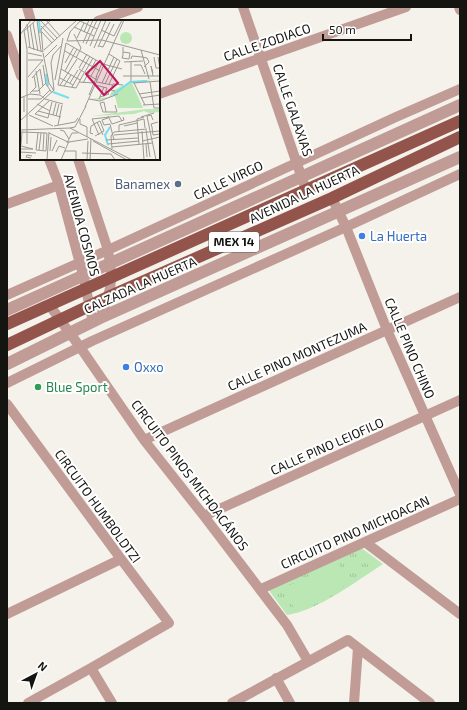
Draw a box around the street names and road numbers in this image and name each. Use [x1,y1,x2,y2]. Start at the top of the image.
street label: CALLE ZODIACO [221,20,313,64]
street label: CALLE GALAXIAS [270,62,316,158]
street label: CALLE VIRGO [191,157,265,203]
street label: AVENIDA LA HUERTA [247,162,361,226]
street label: AVENIDA COSMOS [61,172,103,278]
road number: MEX 14 [209,232,259,252]
street label: CALZADA LA HUERTA [81,253,199,317]
street label: CALLE PINO CHINO [381,295,439,401]
street label: CALLE PINO MONTEZUMA [225,318,369,394]
street label: CIRCUITO PINOS MICHOACÁNOS [128,396,253,554]
street label: CALLE PINO LEIOFILO [268,414,386,478]
street label: CIRCUITO HUMBOLDTZI [51,446,145,566]
street label: CIRCUITO PINO MICHOACAN [278,492,432,572]

